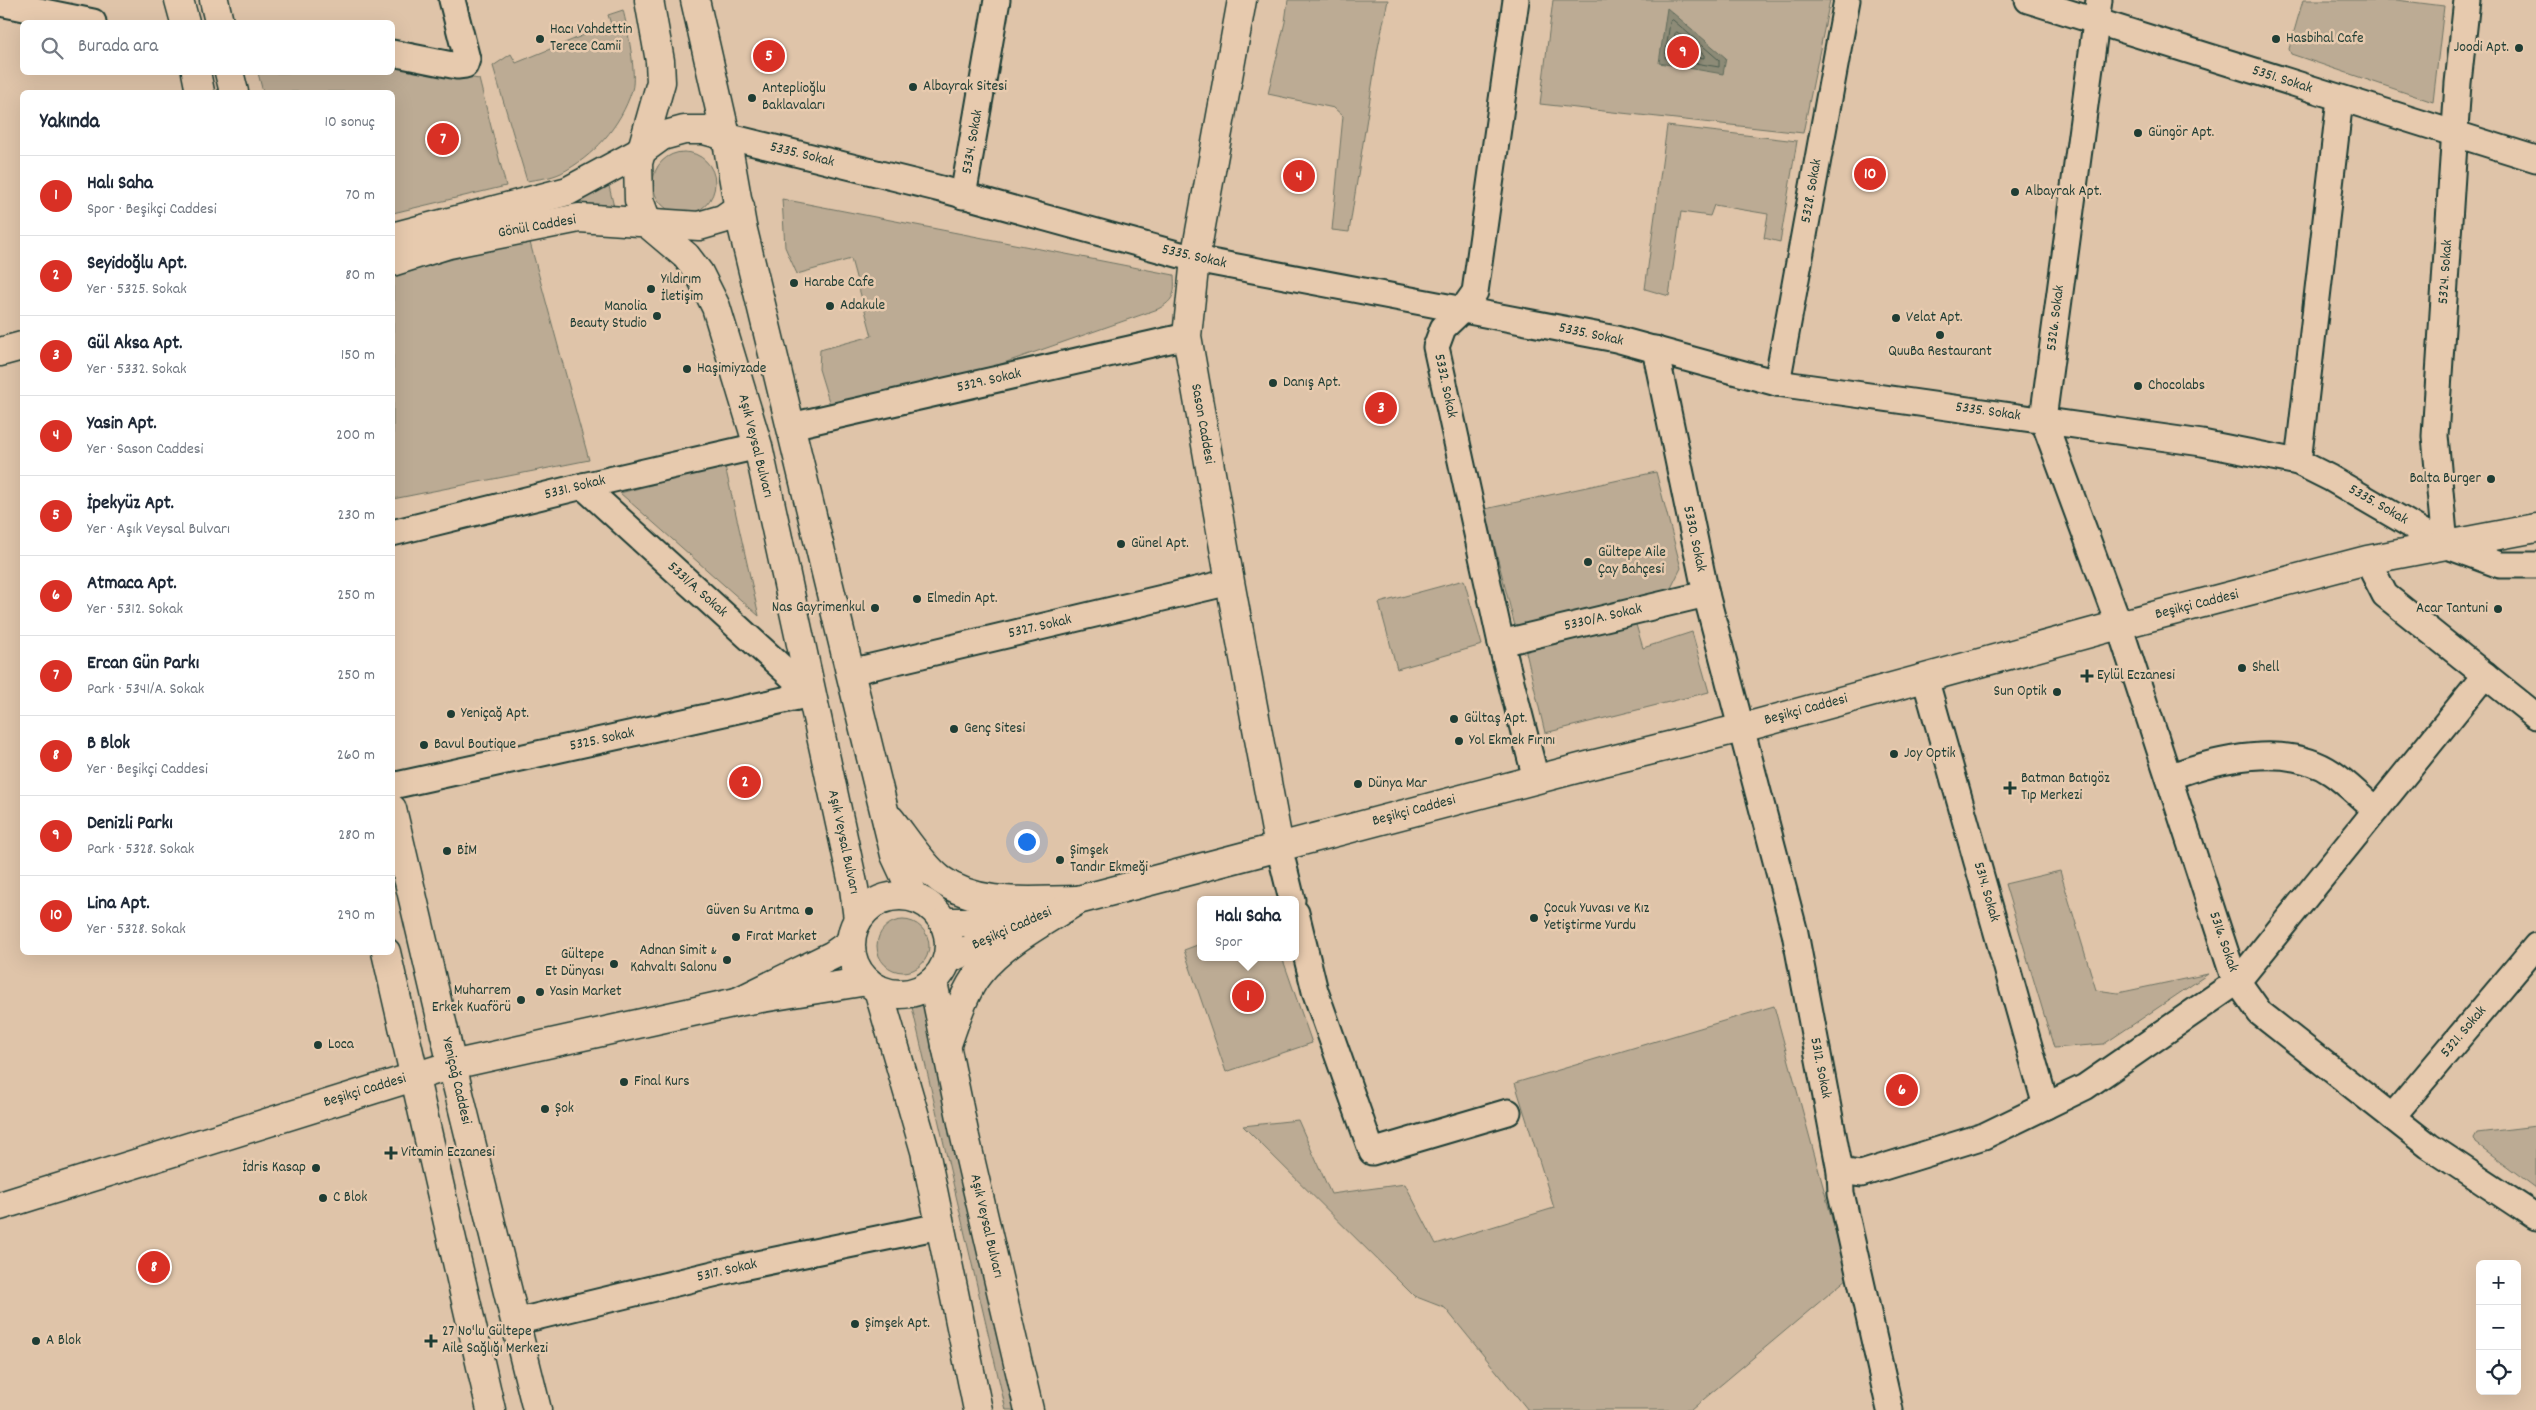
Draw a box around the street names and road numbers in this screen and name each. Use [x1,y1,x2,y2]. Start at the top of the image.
street label: 5351. Sokak [2249,60,2315,100]
street label: 5334. Sokak [957,108,989,176]
street label: 5335. Sokak [767,136,837,174]
street label: 5328. Sokak [1796,157,1828,225]
street label: Gönül Caddesi [496,209,578,245]
street label: 5335. Sokak [1159,239,1229,275]
street label: 5324. Sokak [2433,239,2459,305]
street label: 5326. Sokak [2041,284,2071,352]
street label: 5335. Sokak [1557,317,1625,353]
street label: 5332. Sokak [1427,352,1463,420]
street label: 5329. Sokak [955,363,1023,399]
street label: Sason Caddesi [1184,382,1220,466]
street label: Aşık Veysal Bulvarı [732,392,779,500]
street label: 5335. Sokak [1954,397,2022,427]
street label: 5331. Sokak [542,470,608,506]
street label: 5335. Sokak [2344,479,2412,531]
street label: 5330. Sokak [1676,504,1712,574]
street label: 5331/A. Sokak [662,557,732,623]
street label: Beşikçi Caddesi [2153,584,2241,626]
street label: 5330/A. Sokak [1562,598,1644,638]
street label: 5327. Sokak [1006,609,1074,645]
street label: Beşikçi Caddesi [1762,688,1850,732]
street label: 5325. Sokak [568,722,636,758]
street label: Aşık Veysal Bulvarı [821,788,865,896]
street label: Beşikçi Caddesi [1370,789,1458,833]
street label: 5314. Sokak [1967,859,2005,925]
street label: Beşikçi Caddesi [968,901,1056,956]
street label: 5316. Sokak [2202,909,2244,975]
street label: 5321. Sokak [2436,1001,2492,1063]
street label: Yeniçağ Caddesi [435,1035,477,1127]
street label: 5312. Sokak [1803,1035,1837,1101]
street label: Beşikçi Caddesi [321,1068,409,1114]
street label: Aşık Veysal Bulvarı [963,1172,1009,1280]
street label: 5317. Sokak [695,1253,759,1289]

